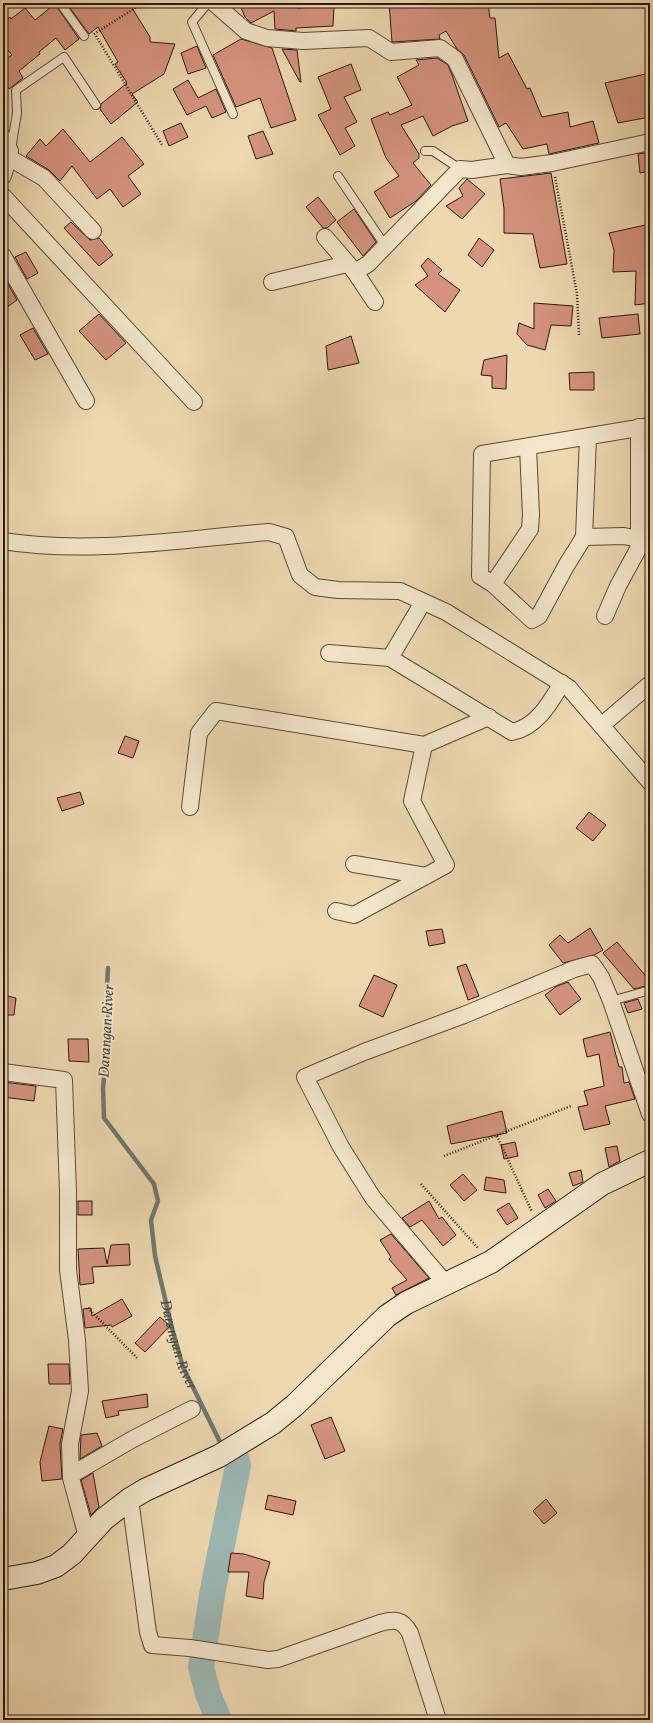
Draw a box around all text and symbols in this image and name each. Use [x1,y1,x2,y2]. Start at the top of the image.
water label: Darangan River [95,983,120,1078]
water label: Darangan River [154,1298,202,1394]

